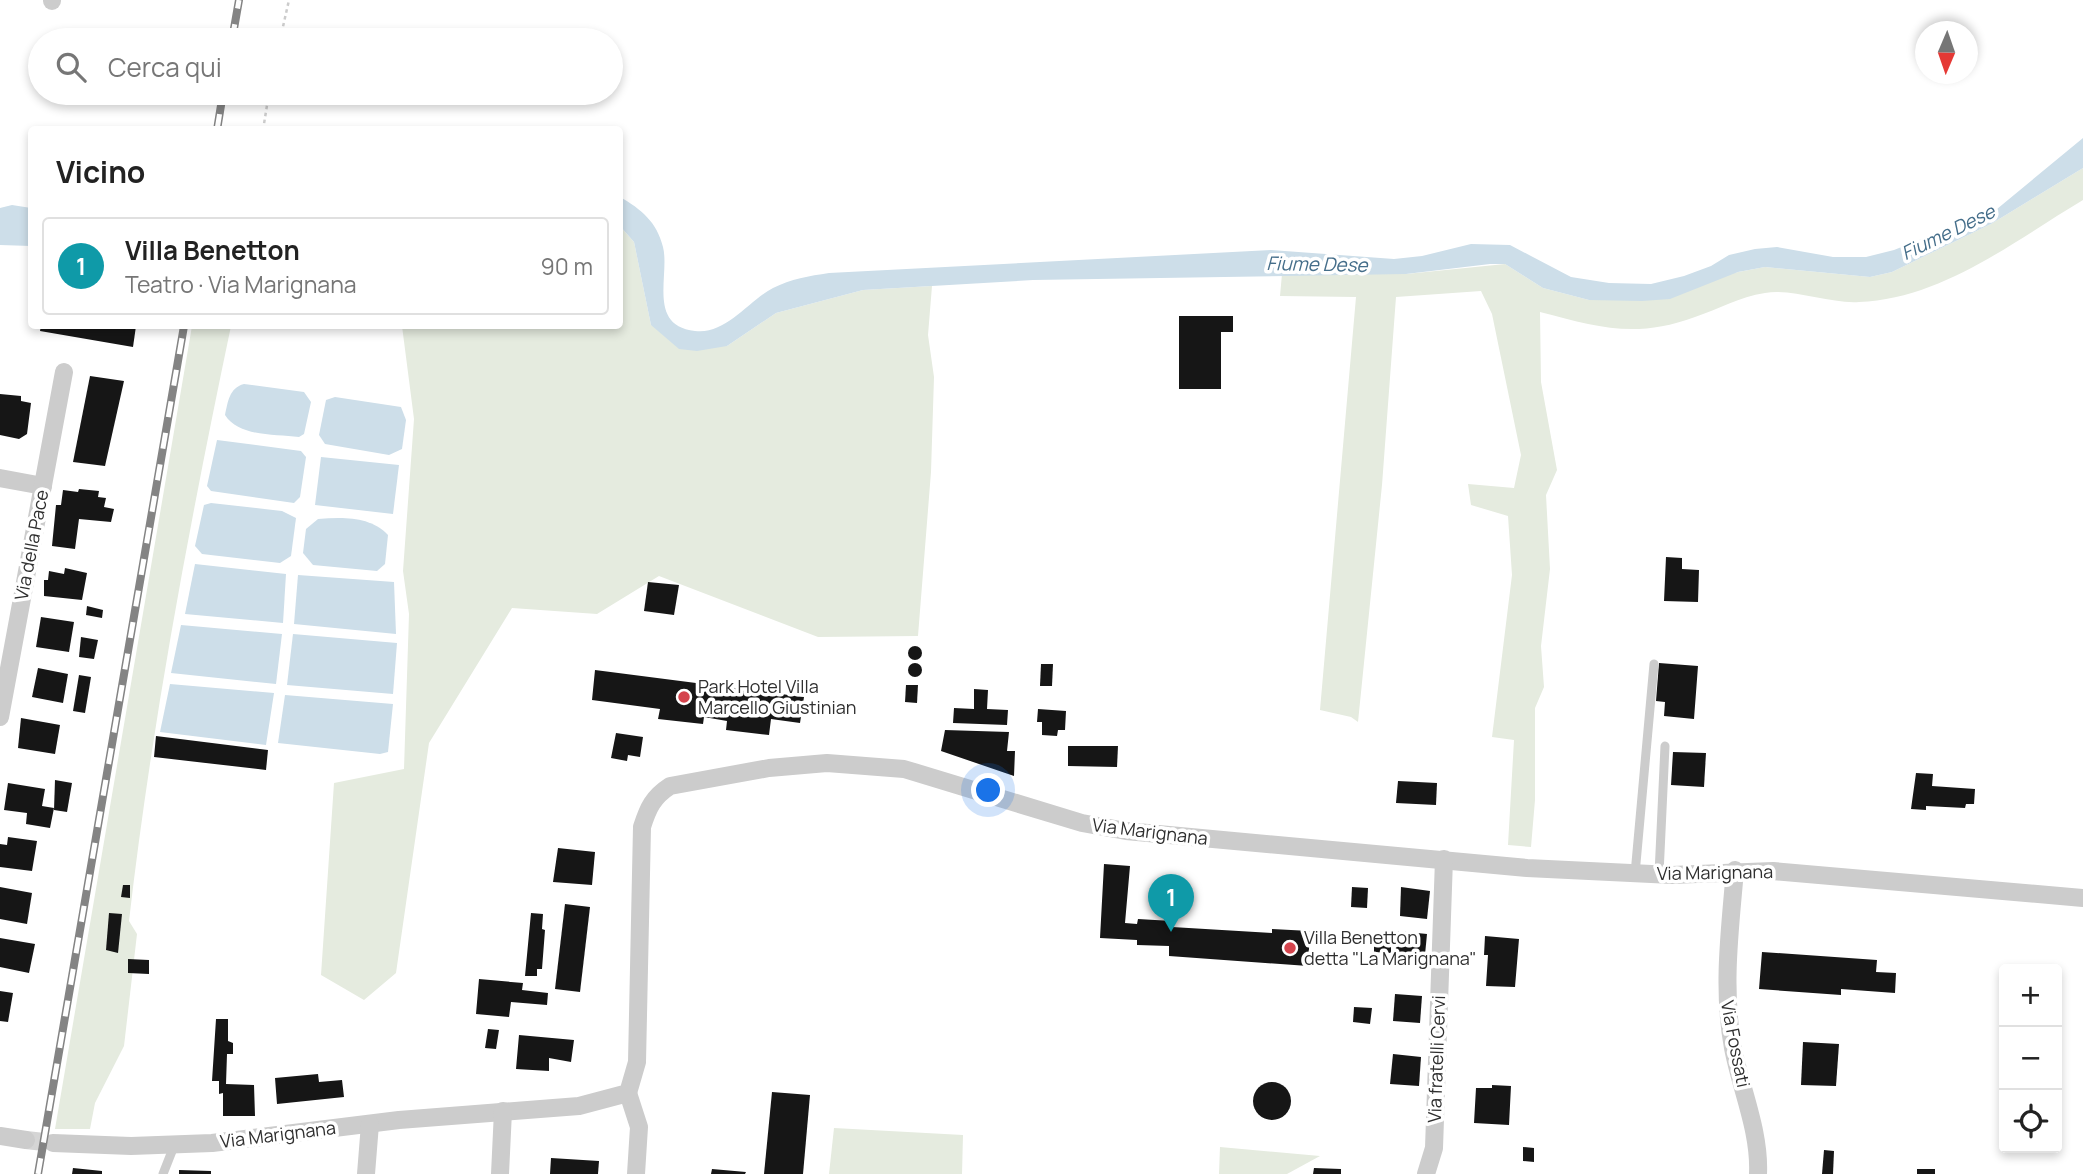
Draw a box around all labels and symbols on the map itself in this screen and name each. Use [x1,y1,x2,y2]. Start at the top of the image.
north arrow [1915,21,1978,84]
water label: Fiume Dese [1897,197,2001,266]
water label: Fiume Dese [1266,250,1370,278]
street label: Via della Pace [9,487,53,602]
place label: Park Hotel Villa Marcello Giustinian [698,674,856,719]
marker: Park Hotel Villa Marcello Giustinian [676,689,692,705]
your location [971,773,1005,807]
street label: Via Marignana [1091,812,1209,850]
street label: Via Marignana [1657,859,1773,885]
pin: 1 [1148,874,1194,932]
place label: Villa Benetton detta "La Marignana" [1304,925,1477,970]
marker: Villa Benetton detta "La Marignana" [1282,940,1298,956]
street label: Via fratelli Cervi [1422,995,1450,1123]
street label: Via Fossati [1716,998,1756,1089]
street label: Via Marignana [219,1115,337,1153]

